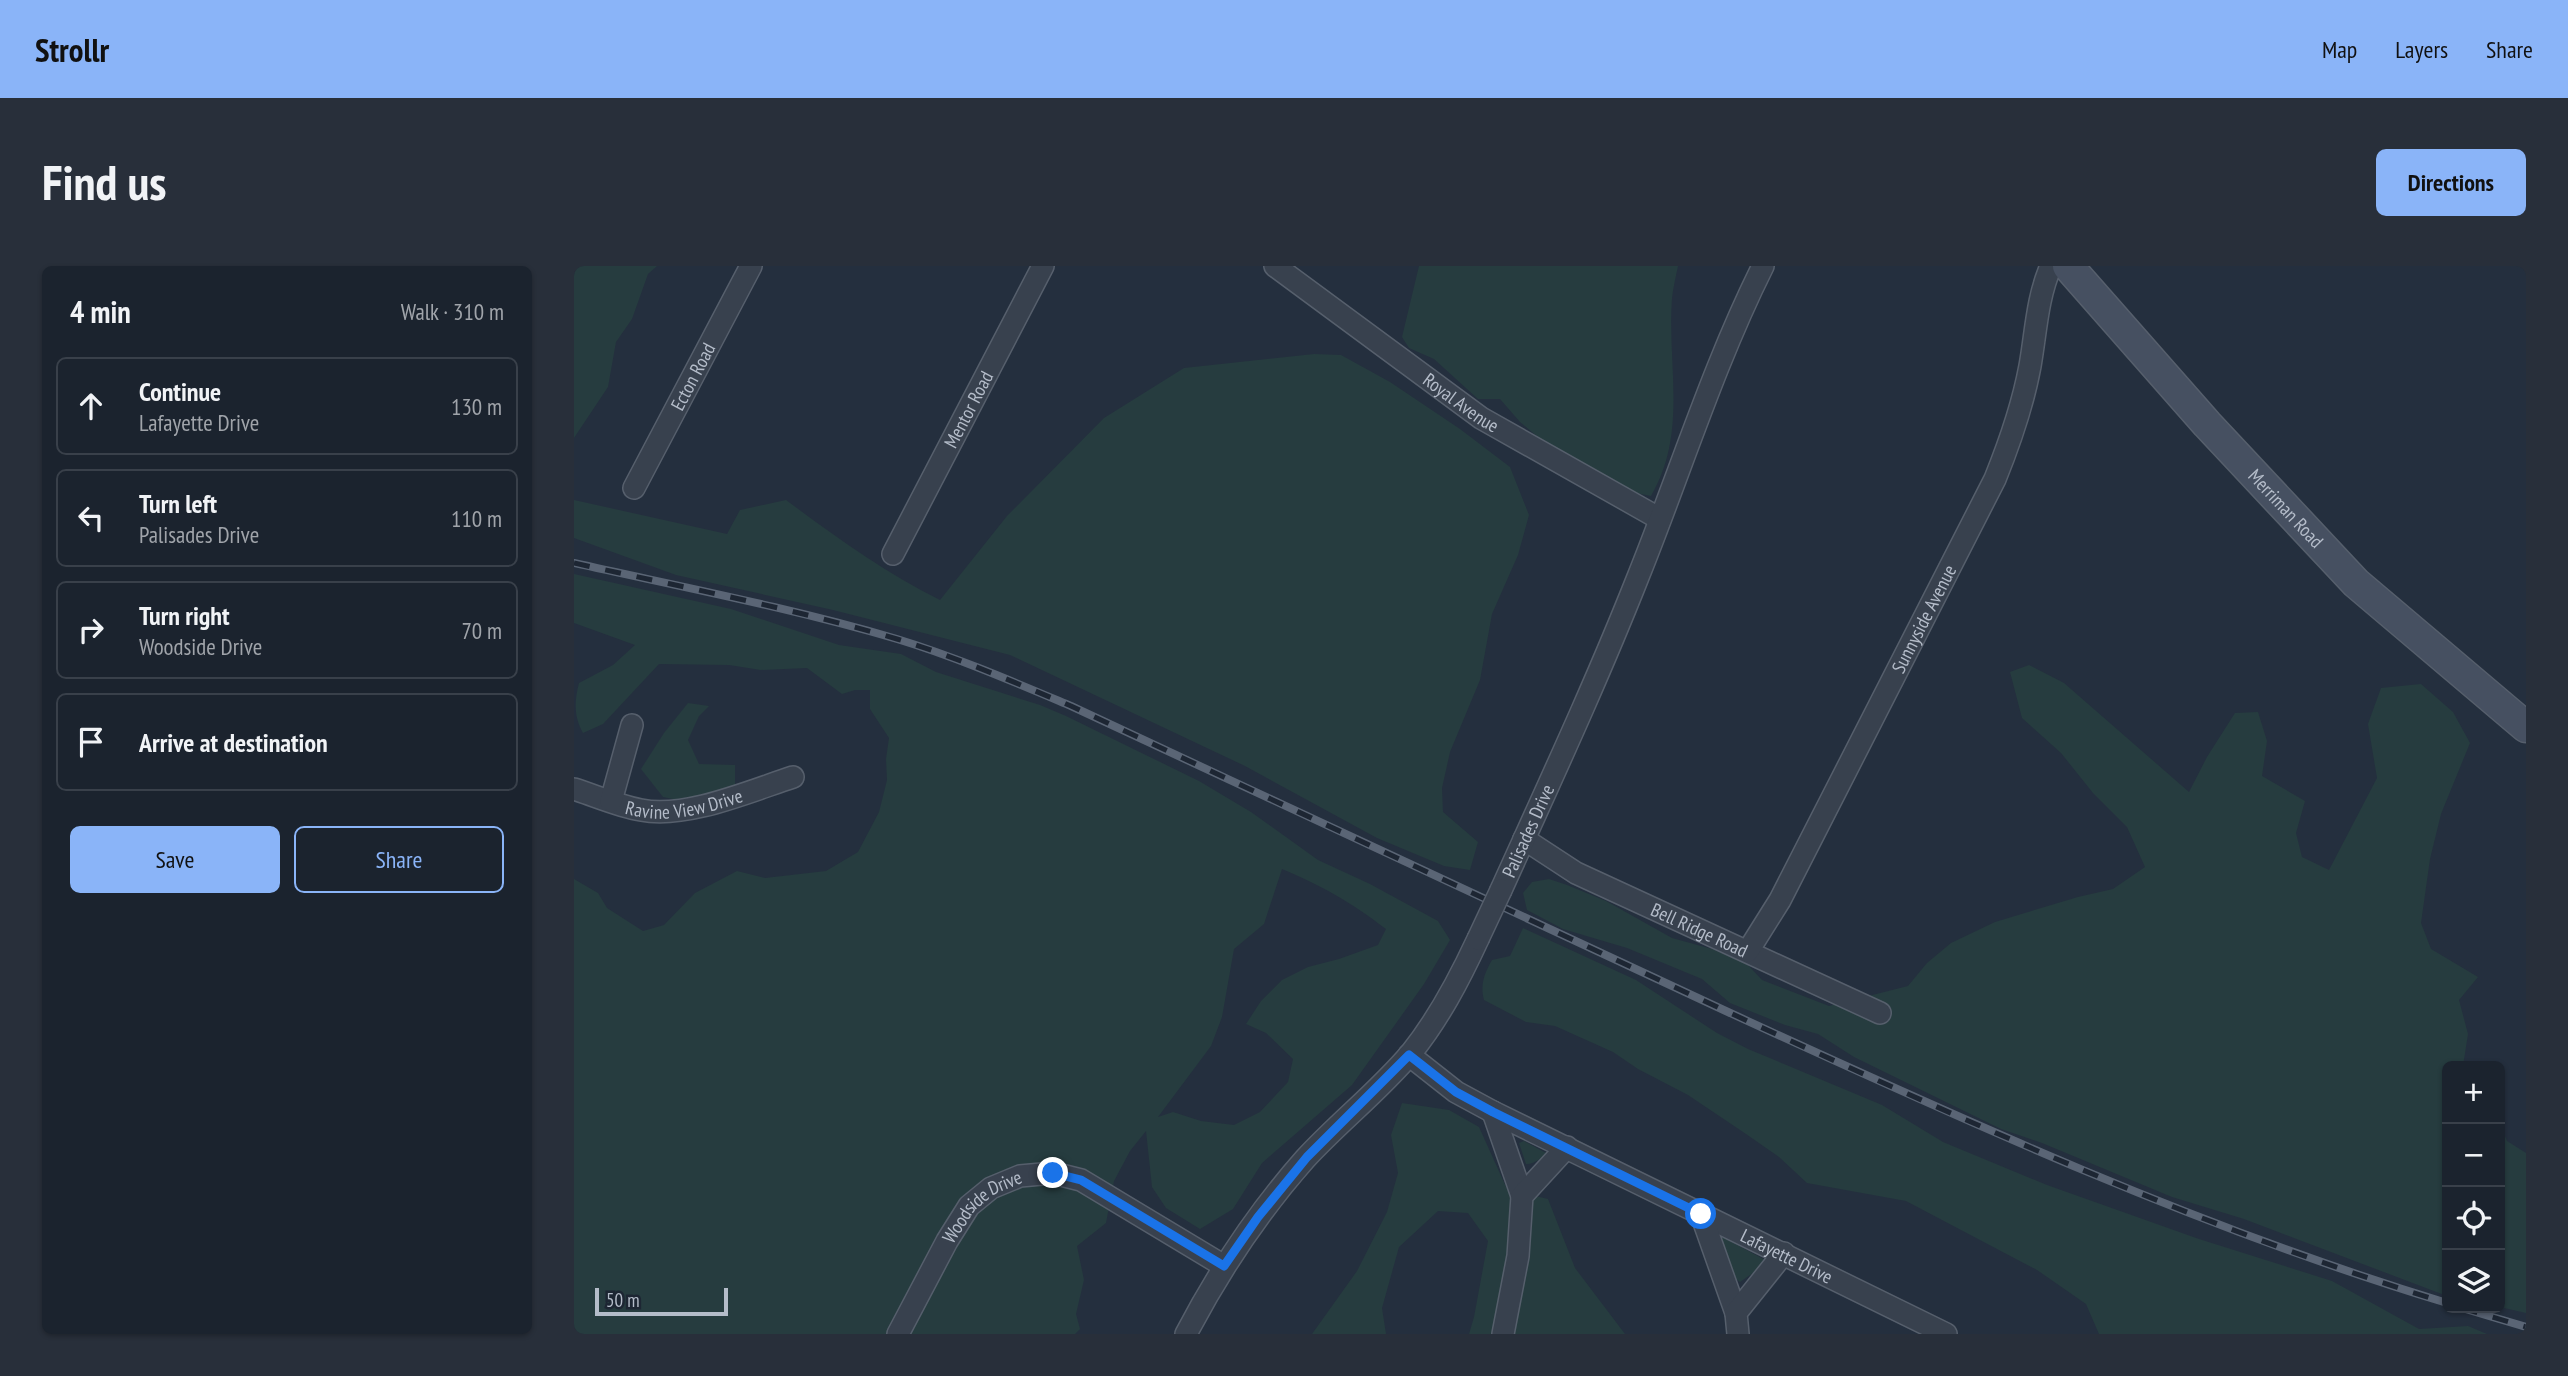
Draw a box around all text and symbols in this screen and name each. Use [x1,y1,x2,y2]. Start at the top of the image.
text: Strollr [35,28,109,71]
text: Map [2322,34,2357,65]
text: Layers [2395,34,2448,65]
text: Share [2486,34,2533,65]
button: Directions [2376,149,2526,216]
text: Find us [42,150,166,214]
text: 4 min [70,292,131,331]
text: Walk · 310 m [401,297,504,326]
street label: Ecton Road [665,339,720,414]
street label: Mentor Road [938,367,998,452]
street label: Royal Avenue [1419,368,1503,438]
text: Continue [139,375,221,408]
icon: ahead [72,387,110,425]
text: 130 m [451,392,502,421]
text: Lafayette Drive [139,408,259,437]
street label: Merriman Road [2243,464,2329,553]
text: Turn left [139,487,217,520]
icon: left [72,499,110,537]
text: 110 m [451,504,502,533]
text: Palisades Drive [139,520,259,549]
street label: Sunnyside Avenue [1886,560,1961,677]
text: Turn right [139,599,230,632]
icon: right [72,611,110,649]
text: 70 m [461,616,502,645]
text: Woodside Drive [139,632,262,661]
icon: arrive [72,723,110,761]
text: Arrive at destination [139,726,328,759]
street label: Palisades Drive [1496,780,1559,881]
street label: Ravine View Drive [623,783,746,824]
button: Save [70,826,280,893]
button: Share [294,826,504,893]
street label: Bell Ridge Road [1647,897,1752,962]
map controls [2442,1061,2505,1313]
button: + [2442,1061,2505,1124]
button: − [2442,1124,2505,1187]
route end [1037,1157,1068,1188]
street label: Woodside Drive [937,1165,1025,1247]
button: locate [2442,1187,2505,1250]
route start [1685,1198,1716,1229]
street label: Lafayette Drive [1737,1223,1837,1289]
button: layers [2442,1250,2505,1313]
scale bar [595,1285,728,1317]
text: 50 m [606,1288,640,1312]

